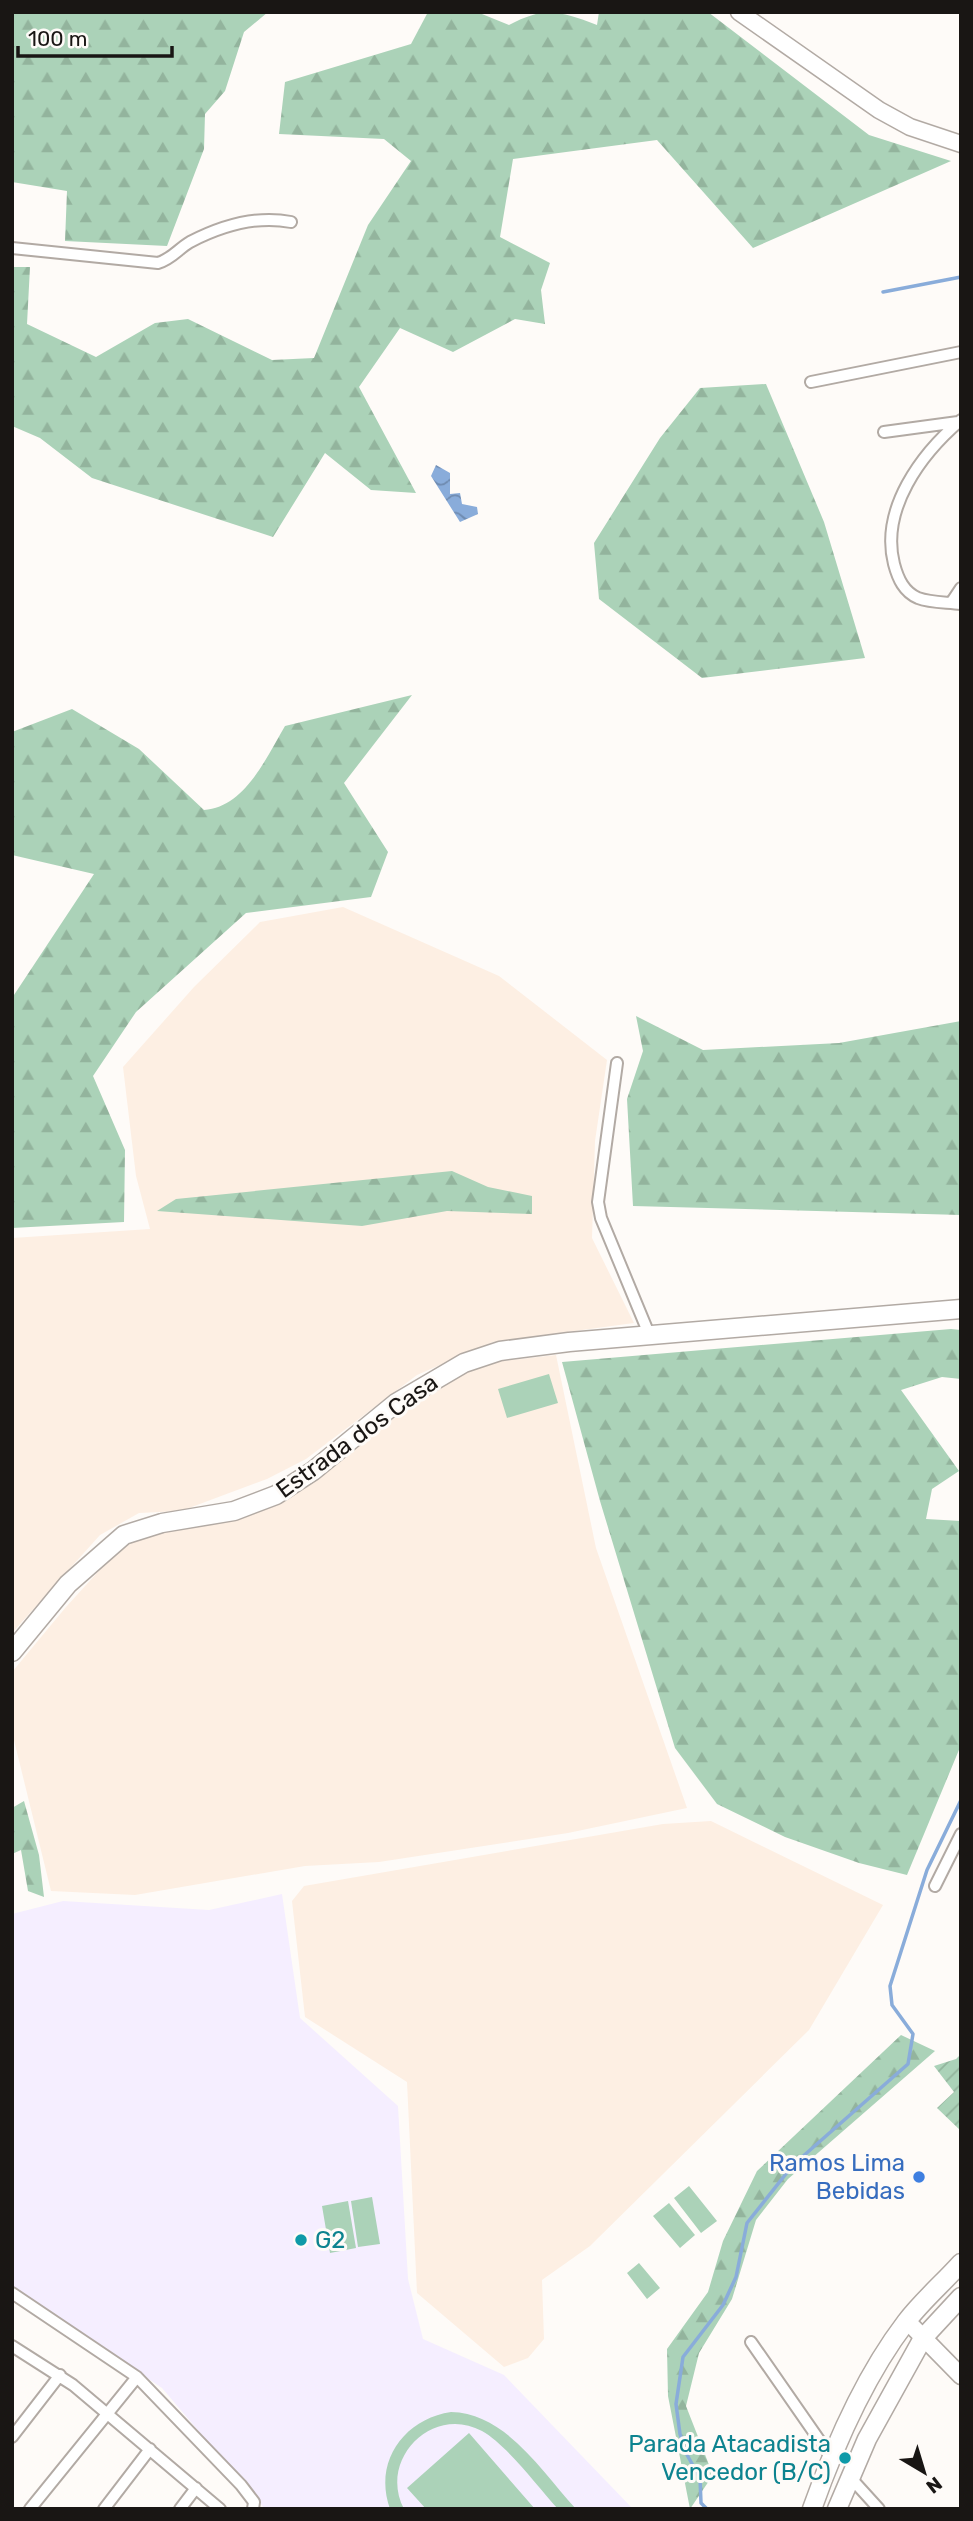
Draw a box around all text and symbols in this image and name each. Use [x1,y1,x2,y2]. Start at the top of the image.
scale bar [18,14,172,58]
text: 100 m [28,26,87,51]
street label: Estrada dos Casa [271,1368,443,1504]
place label: Ramos Lima Bebidas [769,2149,905,2205]
marker: Ramos Lima Bebidas [911,2169,927,2185]
place label: G2 [315,2226,345,2254]
marker: G2 [293,2232,309,2248]
place label: Parada Atacadista Vencedor (B/C) [628,2430,831,2486]
north arrow [889,2437,959,2507]
marker: Parada Atacadista Vencedor (B/C) [837,2450,853,2466]
text: N [922,2472,947,2498]

